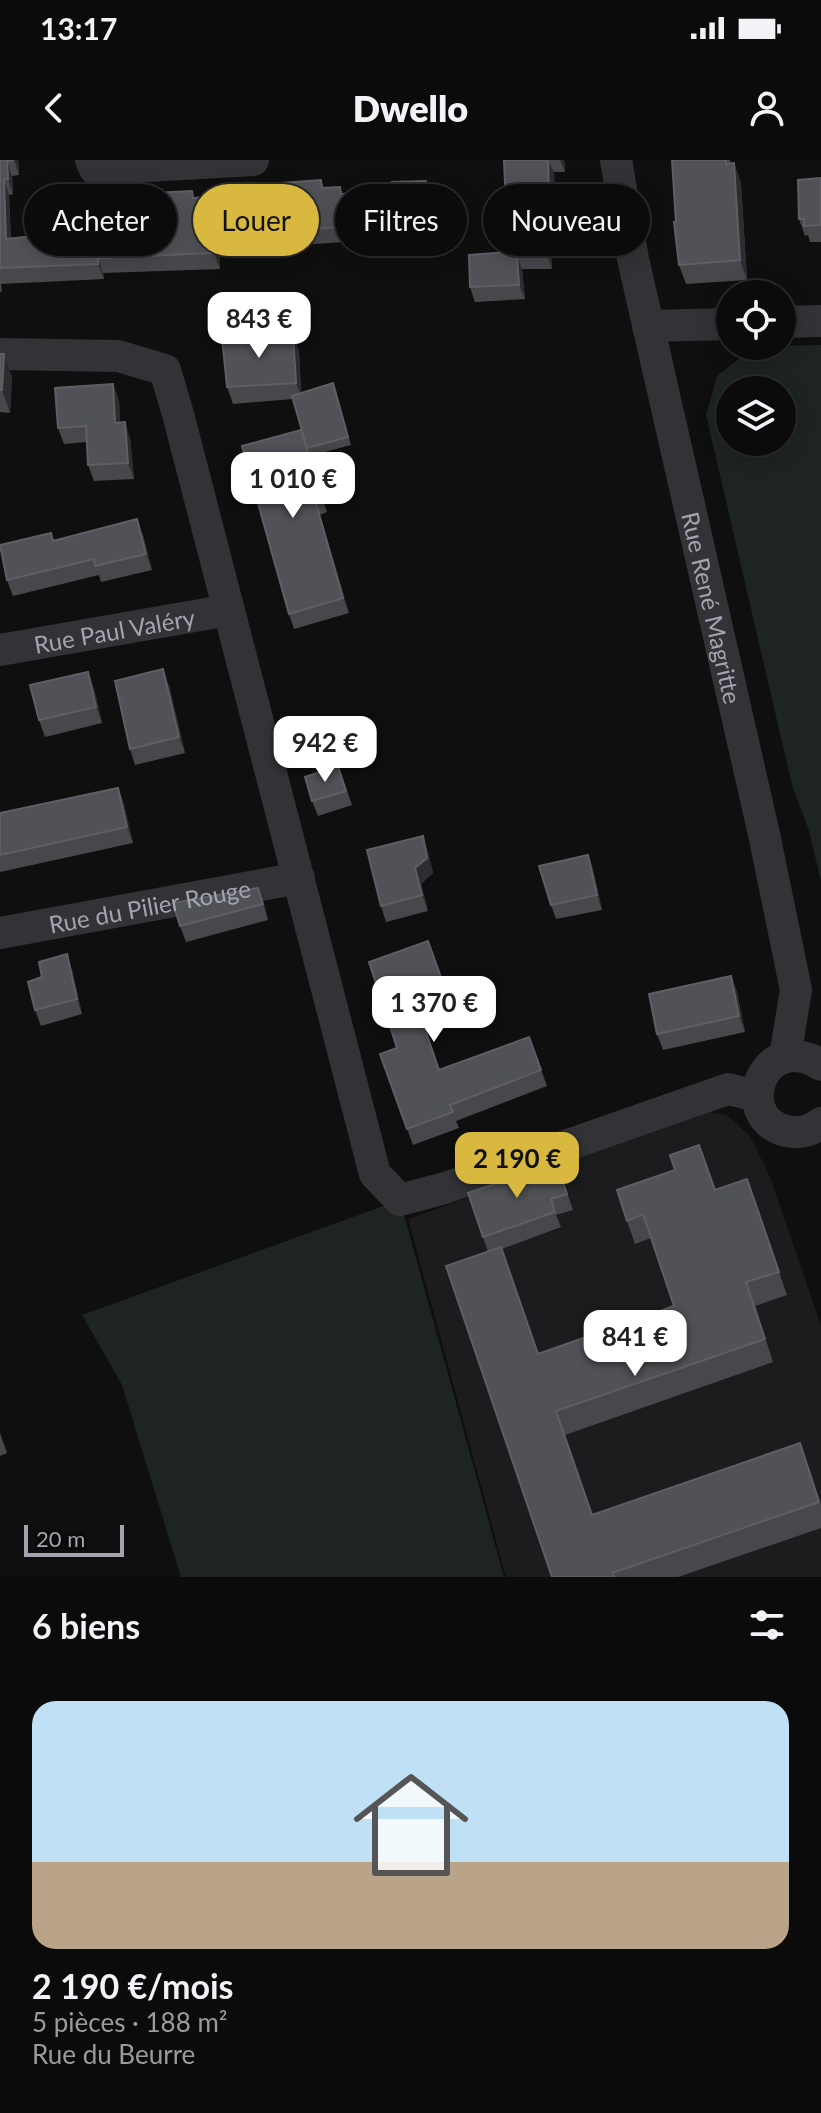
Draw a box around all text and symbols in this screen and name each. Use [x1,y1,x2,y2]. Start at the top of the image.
text: 13:17 [40,10,117,46]
icon: back [32,86,76,130]
text: Dwello [353,86,468,130]
icon: person [745,86,789,130]
chip: Acheter [24,184,177,256]
chip: Louer [193,184,319,256]
chip: Filtres [335,184,467,256]
chip: Nouveau [483,184,650,256]
map controls [716,280,796,456]
button: locate [716,280,796,360]
pin: 843 € [203,292,315,360]
text: 843 € [226,302,292,334]
button: layers [716,376,796,456]
pin: 1 010 € [219,452,367,520]
text: 1 010 € [249,462,337,494]
street label: Rue René Magritte [677,509,748,706]
street label: Rue Paul Valéry [31,602,198,658]
pin: 942 € [269,716,381,784]
text: 942 € [292,726,358,758]
street label: Rue du Pilier Rouge [46,873,253,938]
pin: 1 370 € [360,976,508,1044]
text: 1 370 € [390,986,478,1018]
pin: 2 190 € [443,1132,591,1200]
text: 2 190 € [473,1142,561,1174]
pin: 841 € [579,1310,691,1378]
text: 841 € [602,1320,668,1352]
scale bar [24,1521,124,1557]
text: 20 m [36,1525,85,1552]
icon: filters [745,1603,789,1647]
text: 6 biens [32,1605,140,1646]
icon: home [339,1753,483,1897]
text: 2 190 €/mois [32,1965,234,2006]
text: 5 pièces · 188 m² [32,2006,227,2038]
text: Rue du Beurre [32,2038,195,2070]

